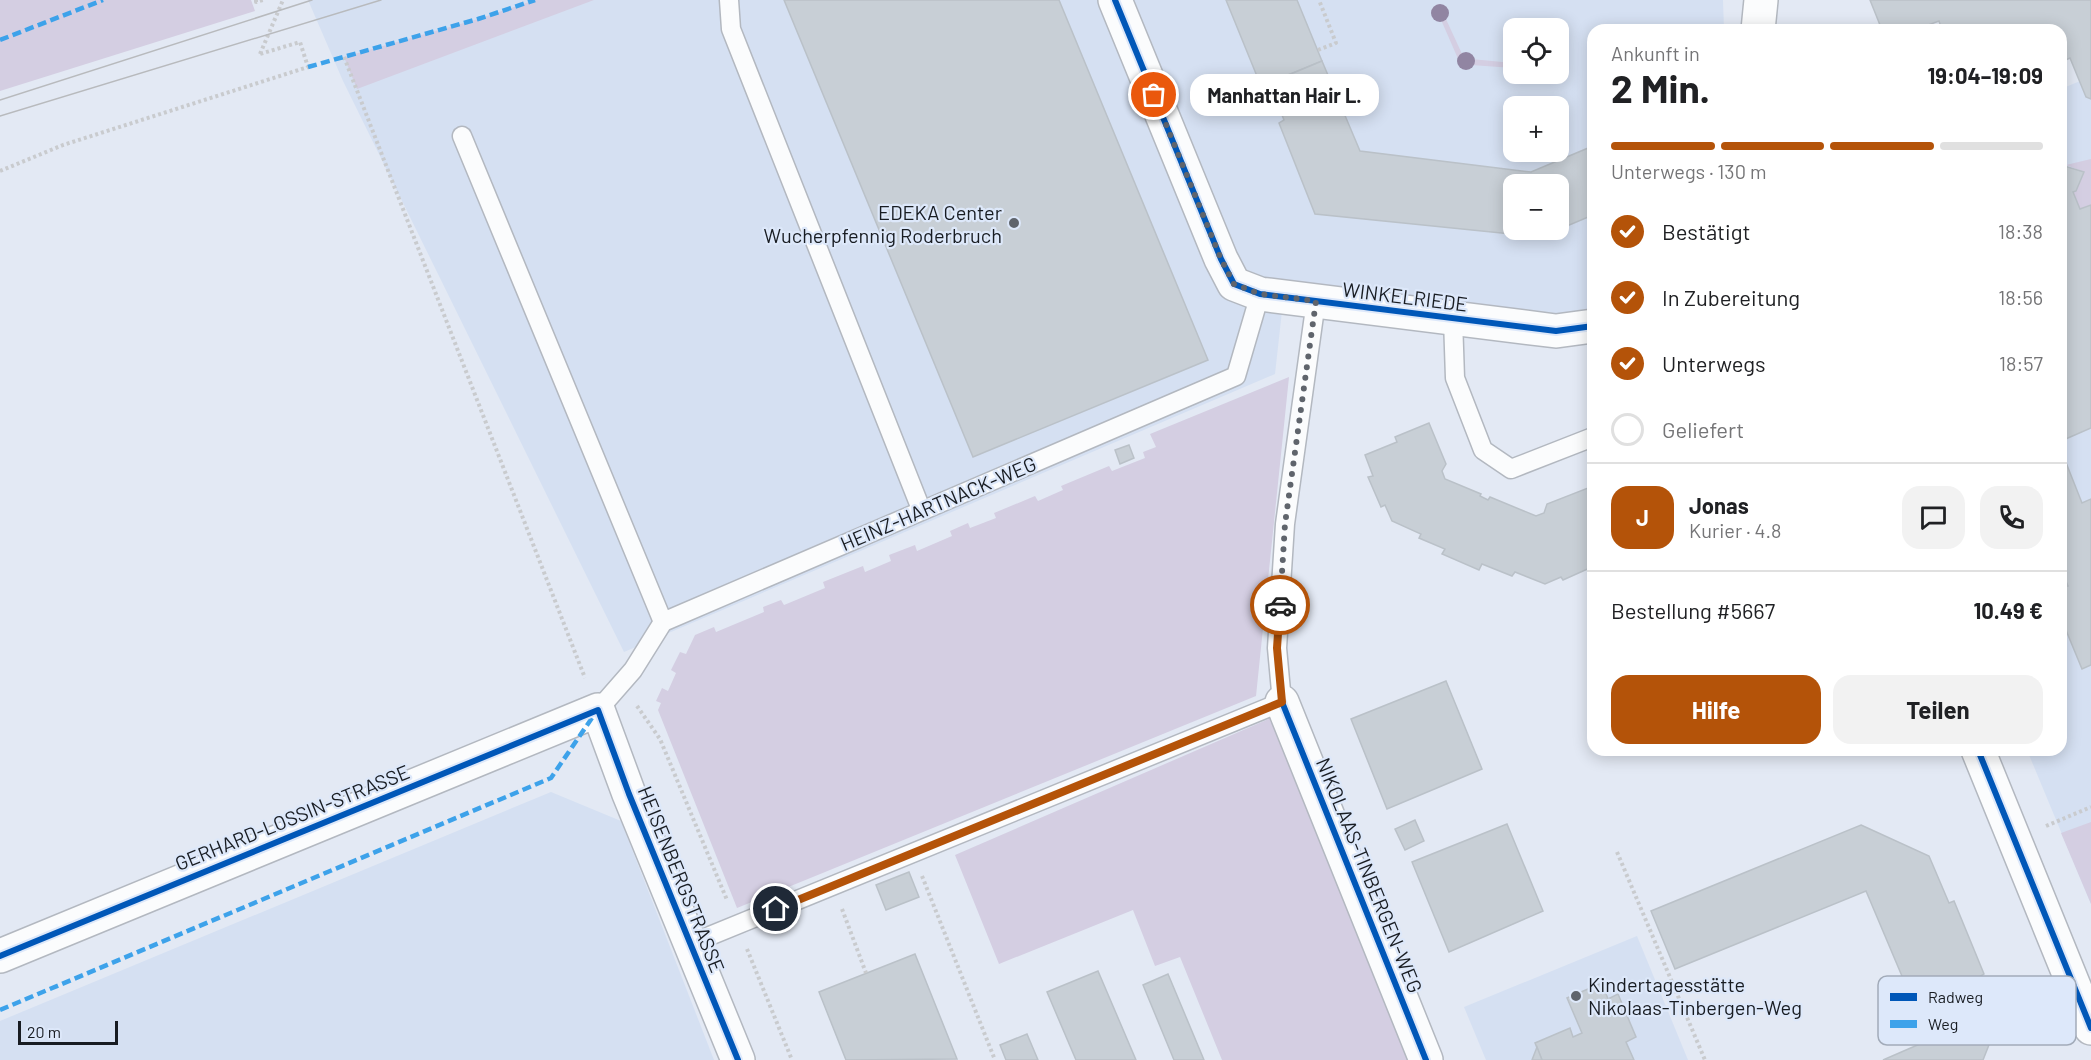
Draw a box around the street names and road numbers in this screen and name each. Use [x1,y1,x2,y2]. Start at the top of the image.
street label: WINKELRIEDE [1341,276,1469,316]
street label: HEINZ-HARTNACK-WEG [836,451,1040,555]
street label: NIKOLAAS-TINBERGEN-WEG [1312,754,1428,996]
street label: GERHARD-LOSSIN-STRASSE [171,759,413,875]
street label: HEISENBERGSTRASSE [634,782,730,976]

